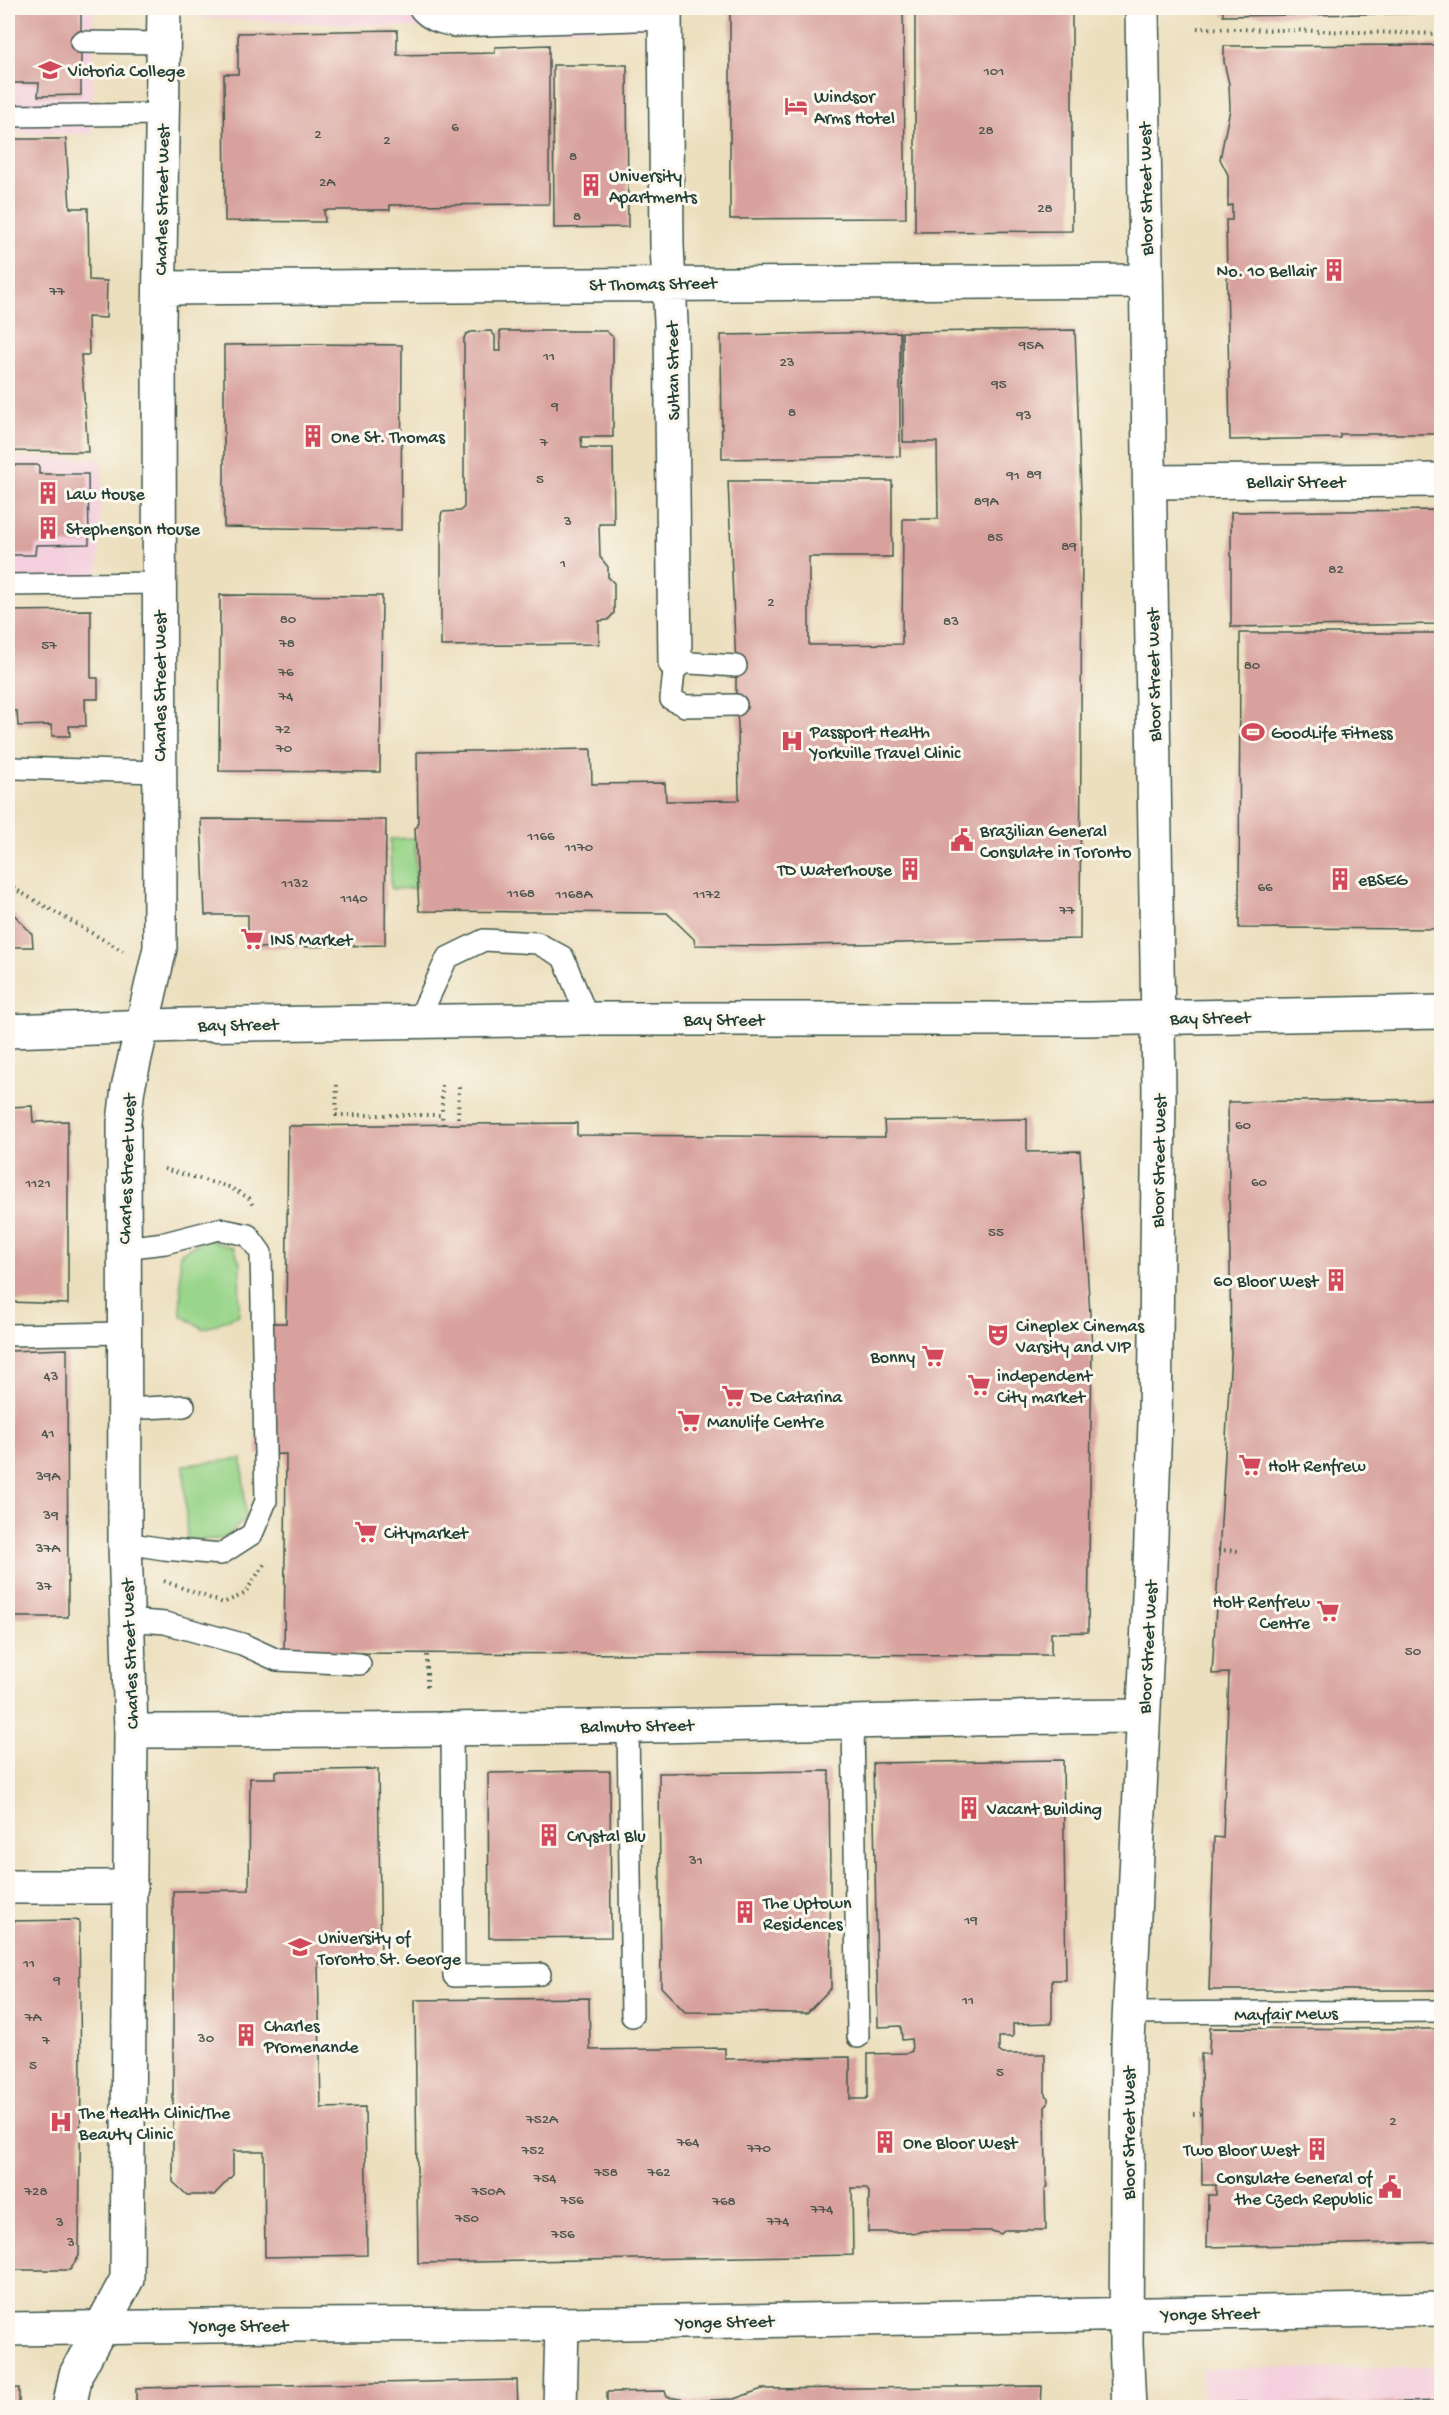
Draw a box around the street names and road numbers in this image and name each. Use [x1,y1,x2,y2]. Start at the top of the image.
street label: Bloor Street West [1136,120,1159,257]
street label: Charles Street West [152,123,175,276]
street label: St Thomas Street [589,274,719,297]
street label: Sultan Street [663,320,686,421]
street label: Bellair Street [1246,473,1347,494]
street label: Bloor Street West [1144,606,1167,743]
street label: Charles Street West [151,609,172,761]
street label: Bay Street [1169,1008,1252,1031]
street label: Bay Street [683,1011,766,1032]
street label: Bay Street [197,1015,280,1038]
street label: Charles Street West [115,1092,142,1245]
street label: Bloor Street West [1149,1093,1172,1229]
street label: Charles Street West [118,1577,145,1730]
street label: Bloor Street West [1135,1578,1164,1715]
street label: Balmuto Street [579,1716,696,1739]
street label: Mayfair Mews [1234,2004,1339,2027]
street label: Bloor Street West [1120,2065,1141,2201]
street label: Yonge Street [1159,2304,1261,2327]
street label: Yonge Street [674,2312,776,2335]
street label: Yonge Street [188,2317,290,2338]

